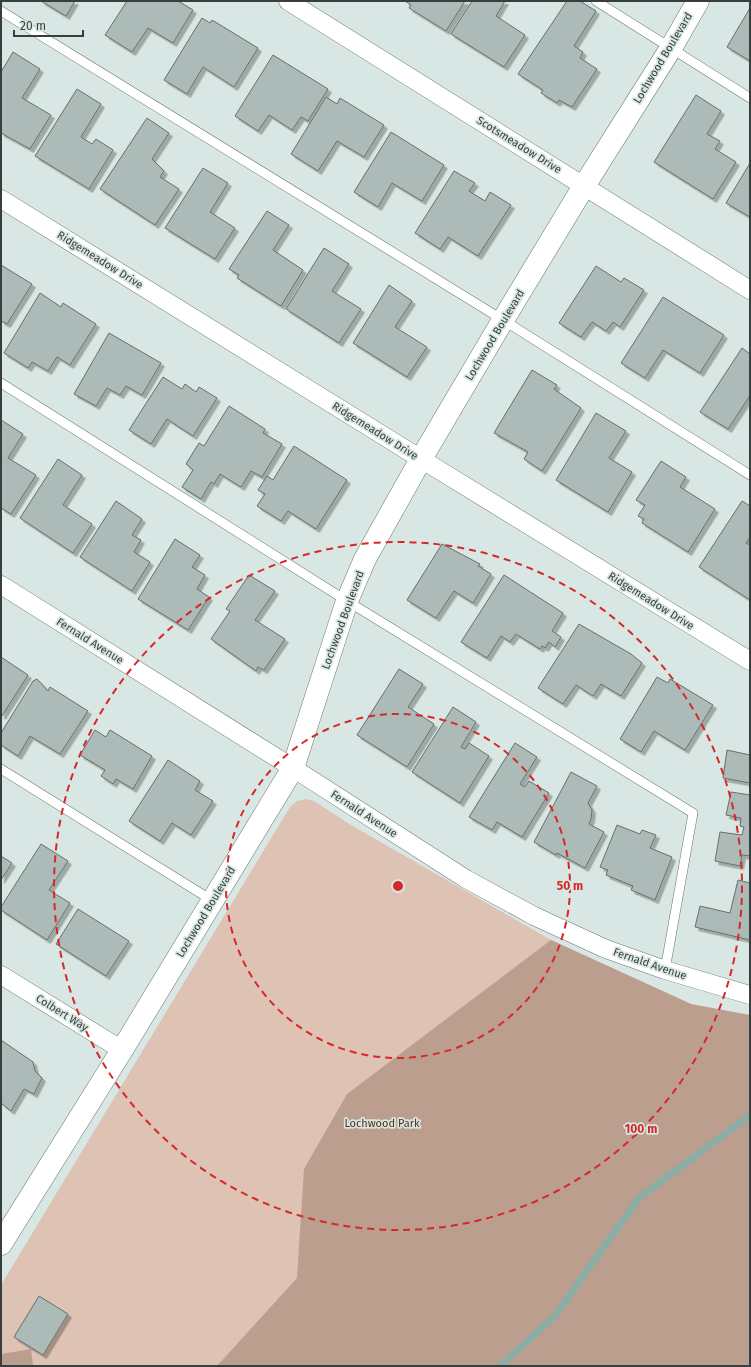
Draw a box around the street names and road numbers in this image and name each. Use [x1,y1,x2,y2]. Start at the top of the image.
street label: Lochwood Boulevard [631,10,695,106]
street label: Scotsmeadow Drive [474,114,564,176]
street label: Ridgemeadow Drive [55,228,145,292]
street label: Lochwood Boulevard [463,287,527,383]
street label: Ridgemeadow Drive [330,399,420,463]
street label: Lochwood Boulevard [319,569,367,671]
street label: Ridgemeadow Drive [606,569,696,633]
street label: Fernald Avenue [54,615,126,667]
street label: Fernald Avenue [328,788,400,840]
street label: Lochwood Boulevard [174,864,238,960]
street label: Fernald Avenue [612,945,688,983]
street label: Colbert Way [33,992,91,1035]

